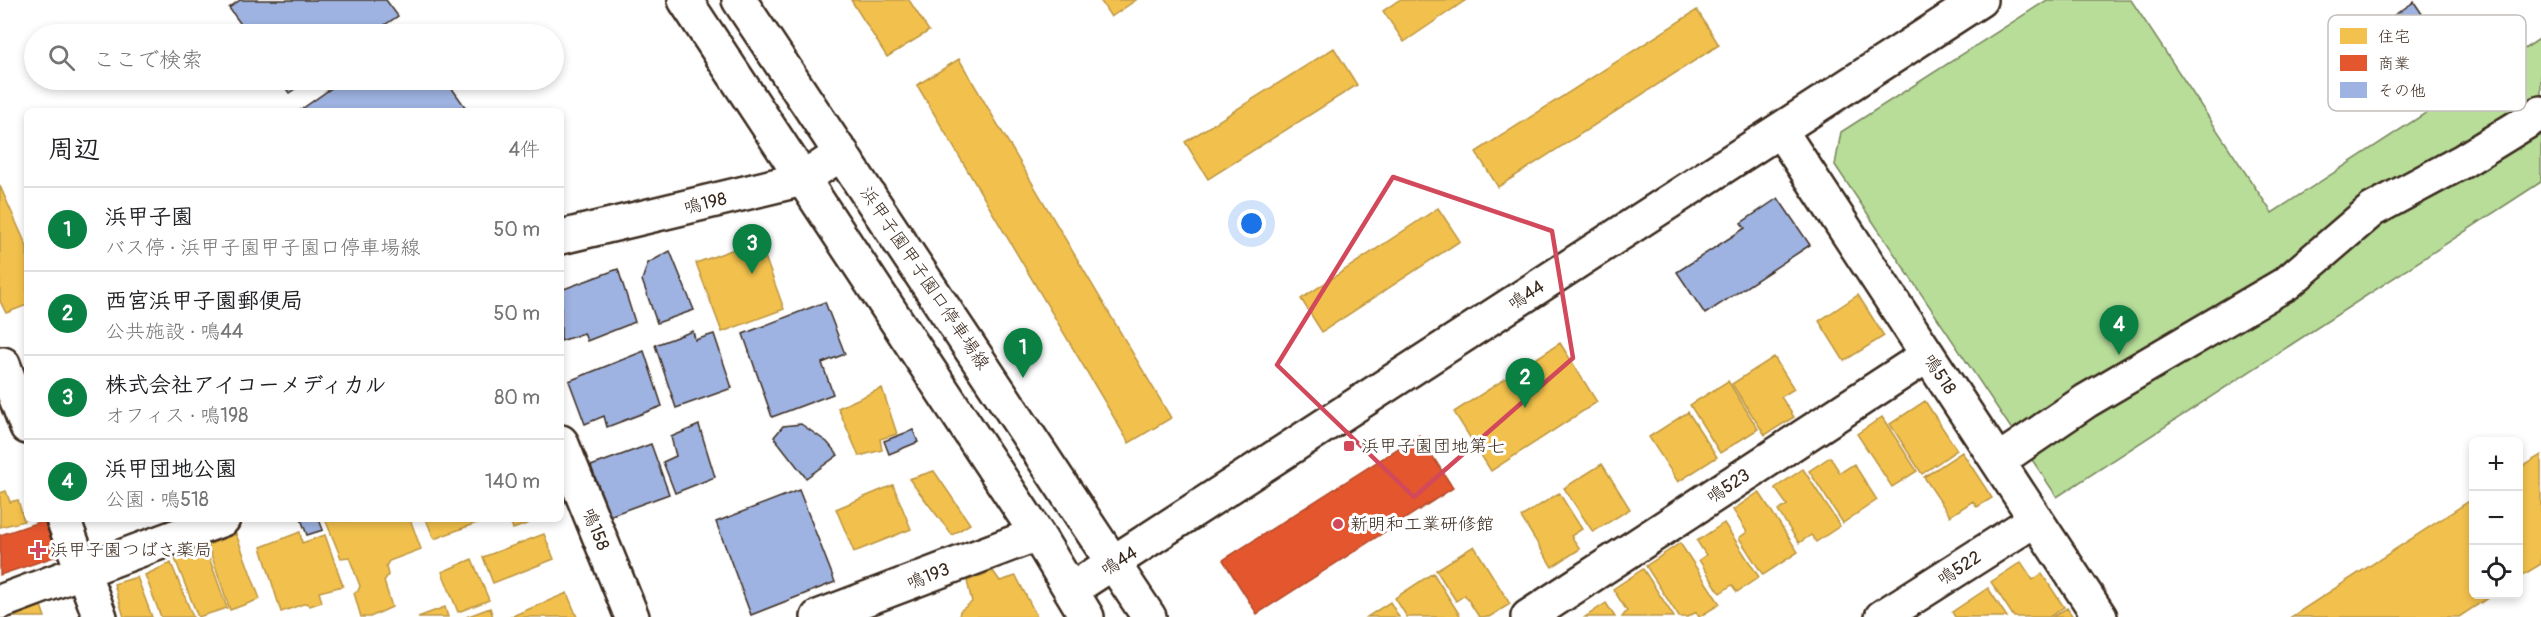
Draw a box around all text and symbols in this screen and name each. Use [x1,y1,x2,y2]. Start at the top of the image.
legend [2328,15,2526,111]
search box [24,24,564,90]
text: 住宅 [2378,27,2410,47]
icon: search [45,41,78,74]
text: ここで検索 [93,46,203,74]
text: 商業 [2378,54,2410,74]
text: その他 [2378,81,2426,101]
text: 周辺 [48,134,100,166]
text: 4件 [508,137,540,162]
street label: 浜甲子園甲子園口停車場線 [855,182,995,374]
street label: 鳴198 [681,187,729,220]
text: 浜甲子園 [105,203,193,231]
your location [1237,209,1266,238]
text: 1 [64,217,71,242]
text: 50 m [493,217,540,242]
pin: 3 [732,224,771,274]
text: バス停 · 浜甲子園甲子園口停車場線 [105,235,420,260]
street label: 鳴44 [1504,275,1549,316]
text: 西宮浜甲子園郵便局 [105,287,303,315]
text: 2 [62,301,73,326]
text: 50 m [493,301,540,326]
pin: 4 [2100,306,2138,355]
text: 公共施設 · 鳴44 [105,319,243,344]
pin: 1 [1004,328,1042,378]
street label: 鳴518 [1918,350,1961,399]
pin: 2 [1506,358,1544,408]
text: 株式会社アイコーメディカル [105,371,387,399]
text: 3 [62,385,73,410]
text: 80 m [494,385,540,410]
text: オフィス · 鳴198 [105,403,248,428]
place label: 浜甲子園団地第七 [1361,435,1505,458]
map controls [2469,437,2523,599]
button: + [2469,437,2523,491]
marker: 浜甲子園団地第七 [1342,439,1356,453]
text: 浜甲団地公園 [105,455,237,483]
street label: 鳴523 [1702,464,1754,509]
text: 4 [62,469,73,494]
text: 140 m [485,469,540,494]
text: 公園 · 鳴518 [105,487,209,512]
button: − [2469,491,2523,545]
street label: 鳴158 [577,505,614,554]
place label: 新明和工業研修館 [1350,513,1494,536]
marker: 新明和工業研修館 [1331,517,1345,531]
place label: 浜甲子園つばさ薬局 [50,539,212,562]
street label: 鳴44 [1097,541,1142,581]
marker: 浜甲子園つばさ薬局 [31,543,45,557]
button: locate [2469,545,2523,599]
street label: 鳴522 [1933,546,1986,591]
street label: 鳴193 [903,558,953,595]

